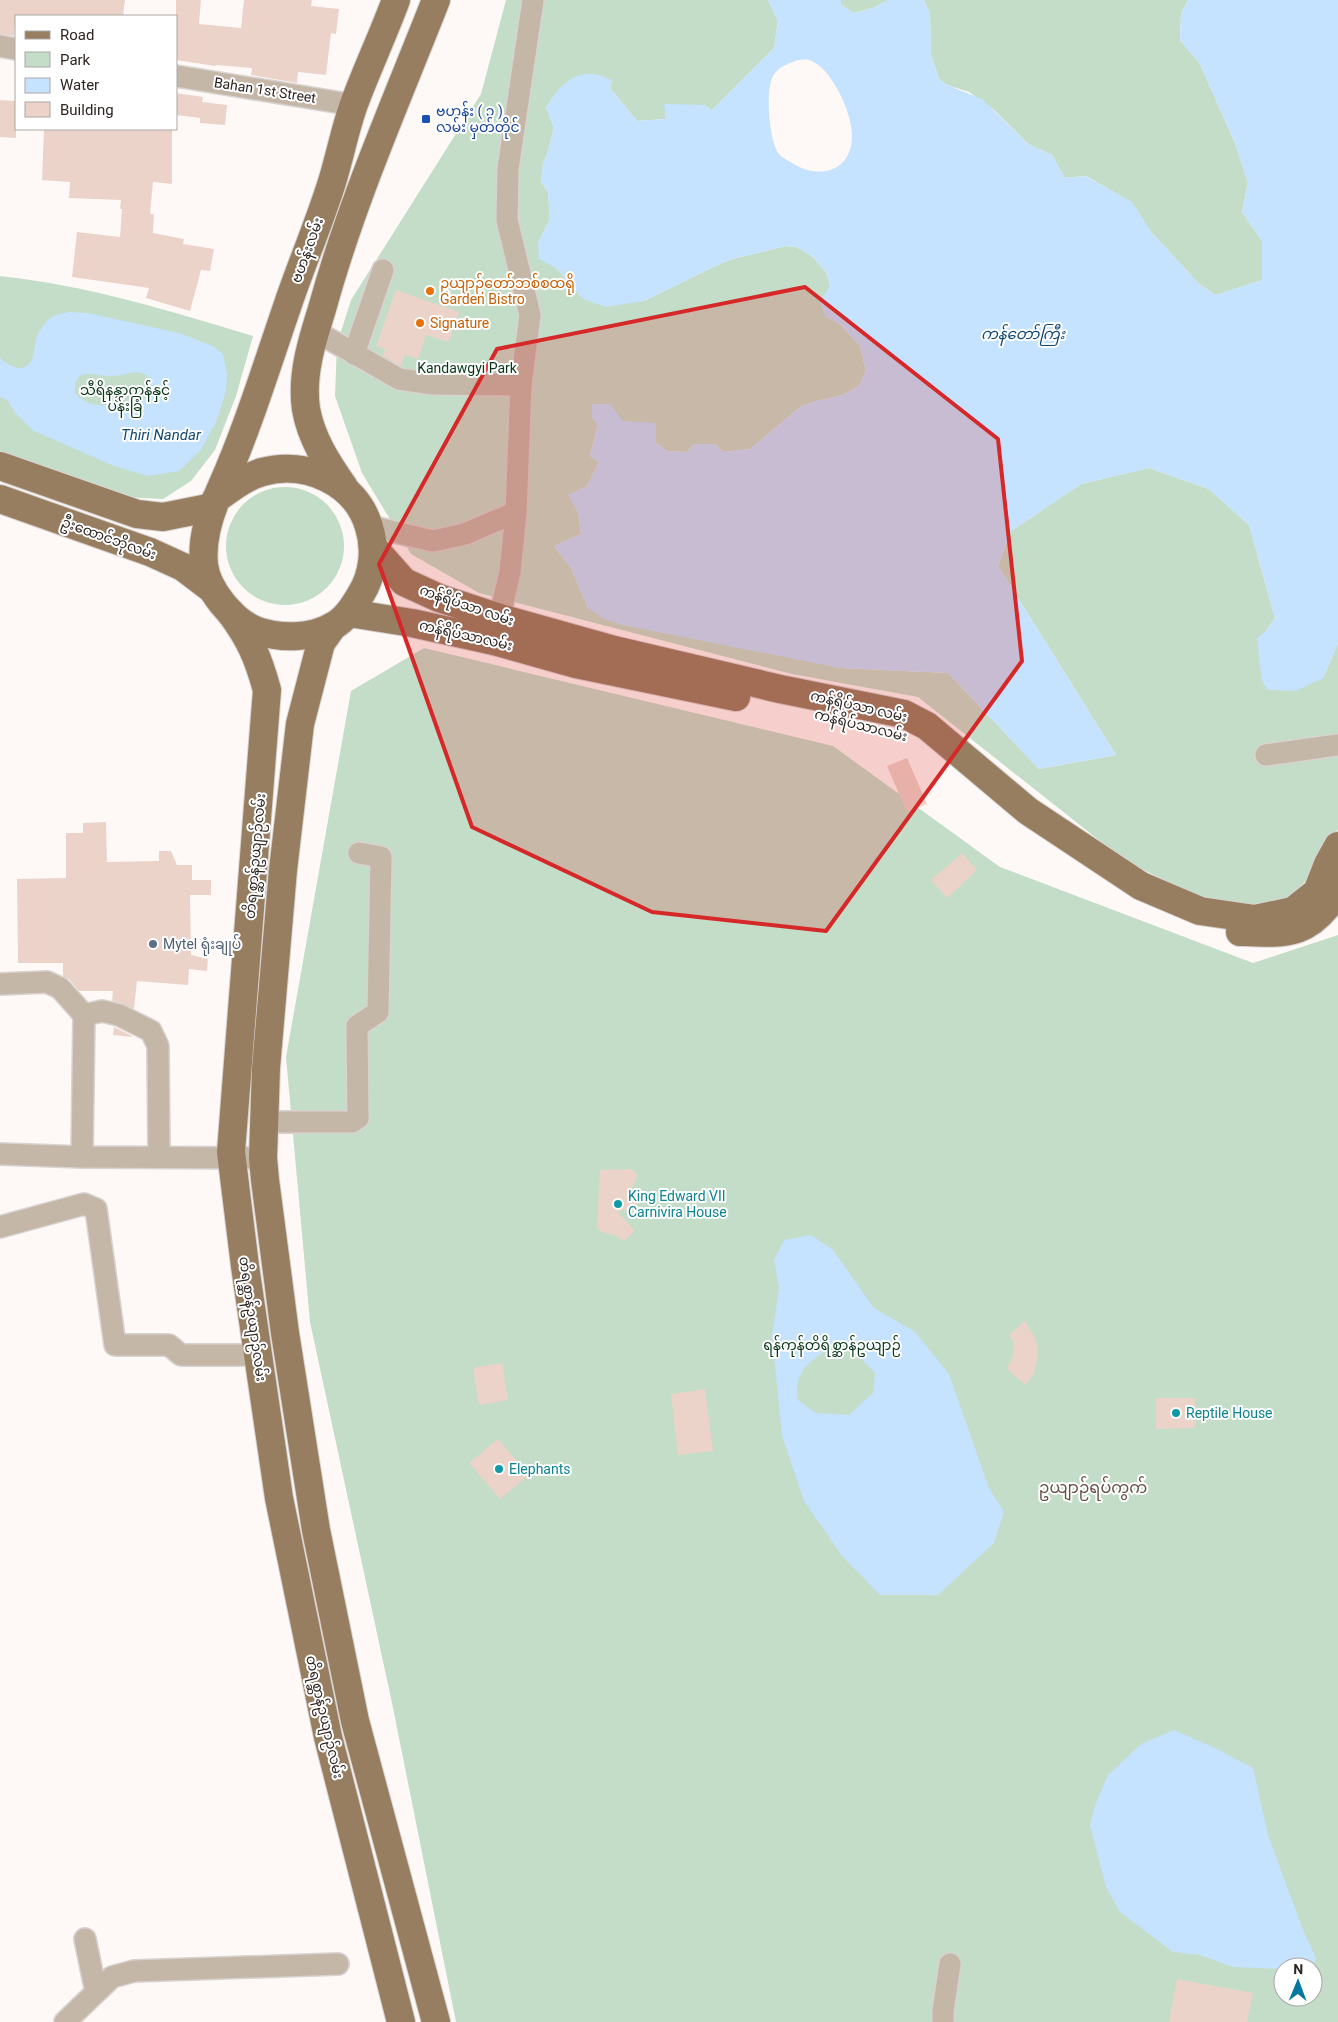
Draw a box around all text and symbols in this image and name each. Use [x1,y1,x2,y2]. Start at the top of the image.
legend [15,15,178,130]
text: Road [60,26,94,44]
text: Park [60,51,91,69]
street label: Bahan 1st Street [213,74,318,106]
text: Water [60,76,99,94]
text: Building [60,101,114,119]
place label: ဗဟန်း ( ၃ ) လမ်း မှတ်တိုင် [436,101,520,139]
marker: ဗဟန်း ( ၃ ) လမ်း မှတ်တိုင် [420,113,432,125]
street label: ဗဟန်းလမ်း [286,215,330,286]
place label: ဥယျာဉ်တော်ဘစ်စထရို Garden Bistro [440,273,575,307]
marker: ဥယျာဉ်တော်ဘစ်စထရို Garden Bistro [424,285,436,297]
place label: Signature [430,315,489,331]
marker: Signature [414,317,426,329]
water label: ကန်တော်ကြီး [981,323,1066,346]
park label: Kandawgyi Park [417,360,518,376]
park label: သီရိနန္ဒာကန်နှင့် ပန်းခြံ [80,380,170,418]
water label: Thiri Nandar [121,426,202,444]
street label: ဦးထောင်ဘိုလမ်း [58,512,159,566]
street label: ကန်ရိပ်သာ လမ်း [417,580,517,632]
street label: ကန်ရိပ်သာလမ်း [417,615,515,657]
street label: ကန်ရိပ်သာ လမ်း [808,685,909,729]
street label: ကန်ရိပ်သာလမ်း [812,704,910,748]
street label: တိရစ္ဆာန်ဥယျာဉ်လမ်း [240,792,272,920]
place label: Mytel ရုံးချုပ် [163,934,241,956]
marker: Mytel ရုံးချုပ် [147,938,159,950]
place label: King Edward VII Carnivira House [628,1188,727,1220]
marker: King Edward VII Carnivira House [612,1198,624,1210]
street label: တိရစ္ဆာန်ဥယျာဉ်လမ်း [232,1255,272,1383]
park label: ရန်ကုန်တိရိစ္ဆာန်ဥယျာဉ် [763,1335,901,1357]
place label: Reptile House [1186,1405,1273,1421]
marker: Reptile House [1170,1407,1182,1419]
place label: Elephants [509,1461,571,1477]
marker: Elephants [493,1463,505,1475]
district label: ဥယျာဉ်ရပ်ကွက် [1039,1476,1147,1501]
street label: တိရစ္ဆာန်ဥယျာဉ်လမ်း [299,1653,349,1781]
north arrow [1273,1957,1323,2007]
text: N [1293,1961,1303,1977]

